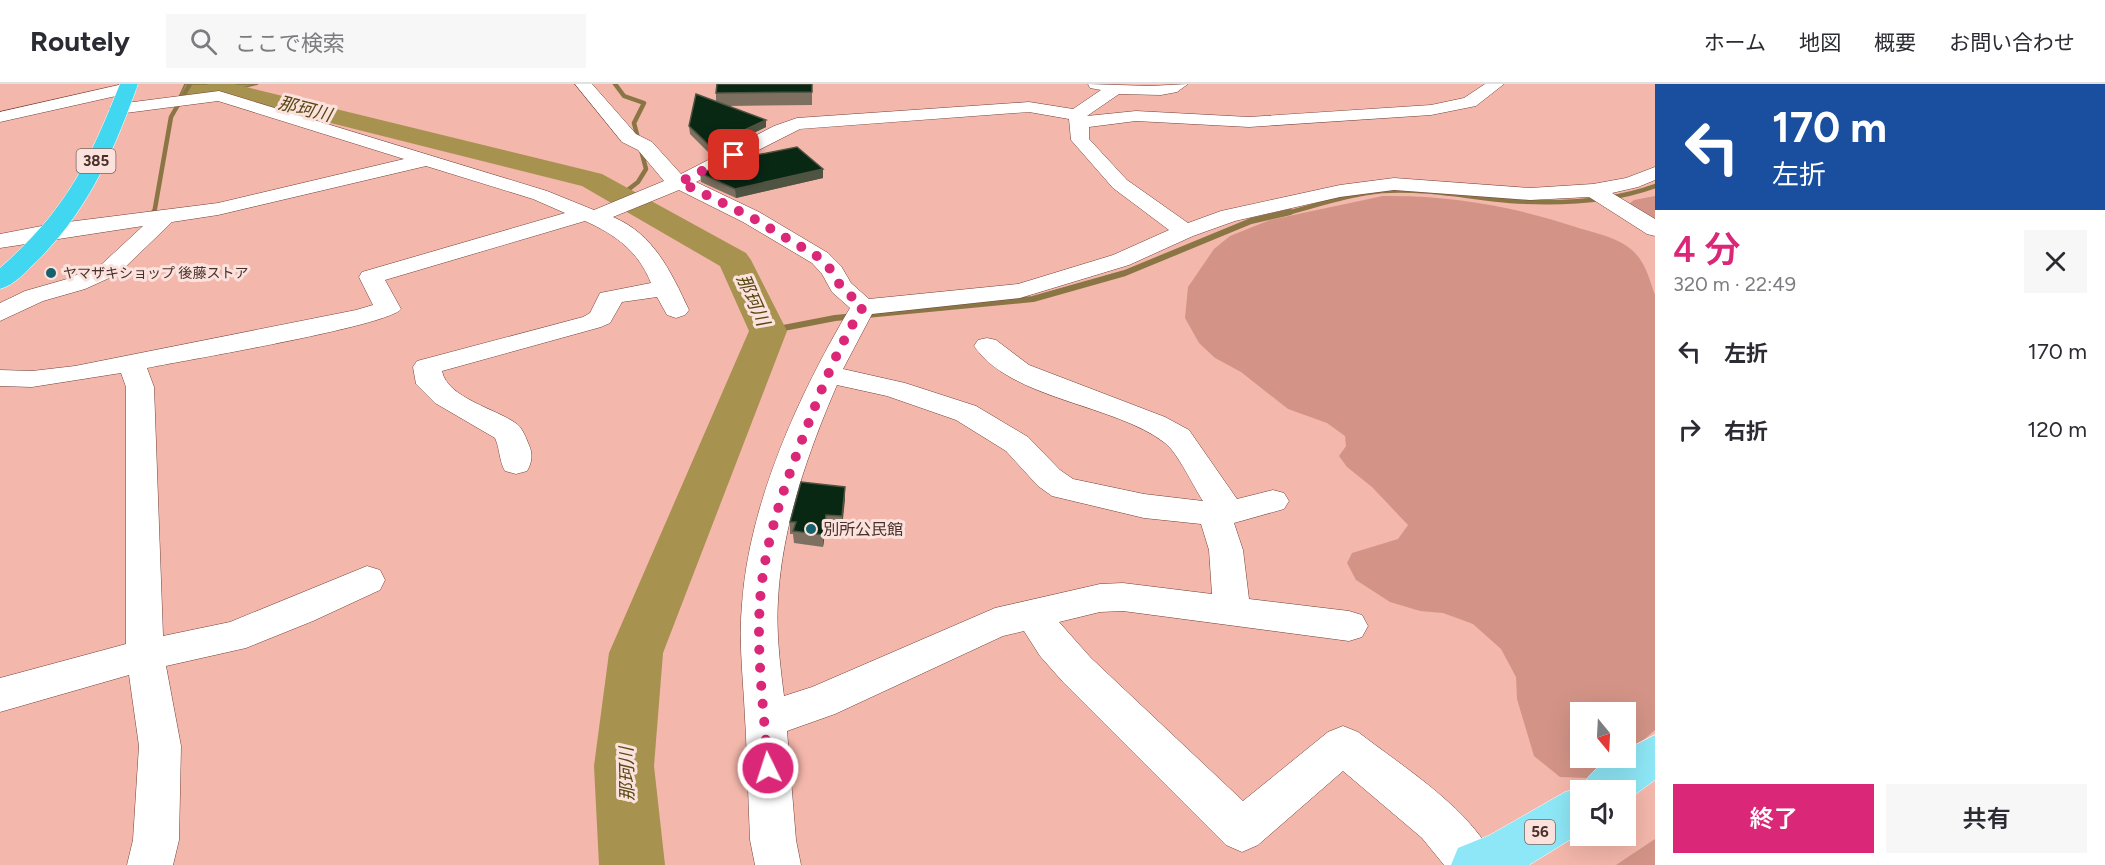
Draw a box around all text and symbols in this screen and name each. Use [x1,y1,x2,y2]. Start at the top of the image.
search box [166,14,586,68]
text: Routely [30,24,130,58]
icon: search [187,25,220,58]
text: ここで検索 [235,30,345,57]
text: ホーム [1704,30,1766,55]
text: 地図 [1799,30,1841,55]
text: 概要 [1874,30,1916,55]
text: お問い合わせ [1949,30,2075,55]
water label: 那珂川 [276,92,336,127]
text: 170 m [1772,102,1887,153]
icon: left [1673,108,1751,186]
pin [708,129,759,180]
icon: arrive [717,138,750,171]
road number: 385 [76,149,116,173]
text: 左折 [1772,158,1826,191]
text: 4 分 [1673,228,1740,271]
button: close [2024,230,2087,293]
place label: ヤマザキショップ 後藤ストア [63,265,248,282]
marker: ヤマザキショップ 後藤ストア [44,266,58,280]
water label: 那珂川 [732,271,775,331]
text: 320 m · 22:49 [1673,272,1796,296]
icon: left [1673,335,1706,368]
text: 170 m [2028,338,2087,365]
text: 左折 [1724,340,1768,367]
icon: right [1673,413,1706,446]
text: 120 m [2027,416,2087,443]
text: 右折 [1724,418,1768,445]
place label: 別所公民館 [823,520,903,539]
marker: 別所公民館 [804,522,818,536]
north arrow [1570,702,1636,768]
map controls [1570,702,1636,846]
position arrow [736,736,800,800]
water label: 那珂川 [615,745,638,801]
button: sound [1570,780,1636,846]
button: 終了 [1673,784,1874,853]
button: 共有 [1886,784,2087,853]
road number: 56 [1525,820,1555,844]

